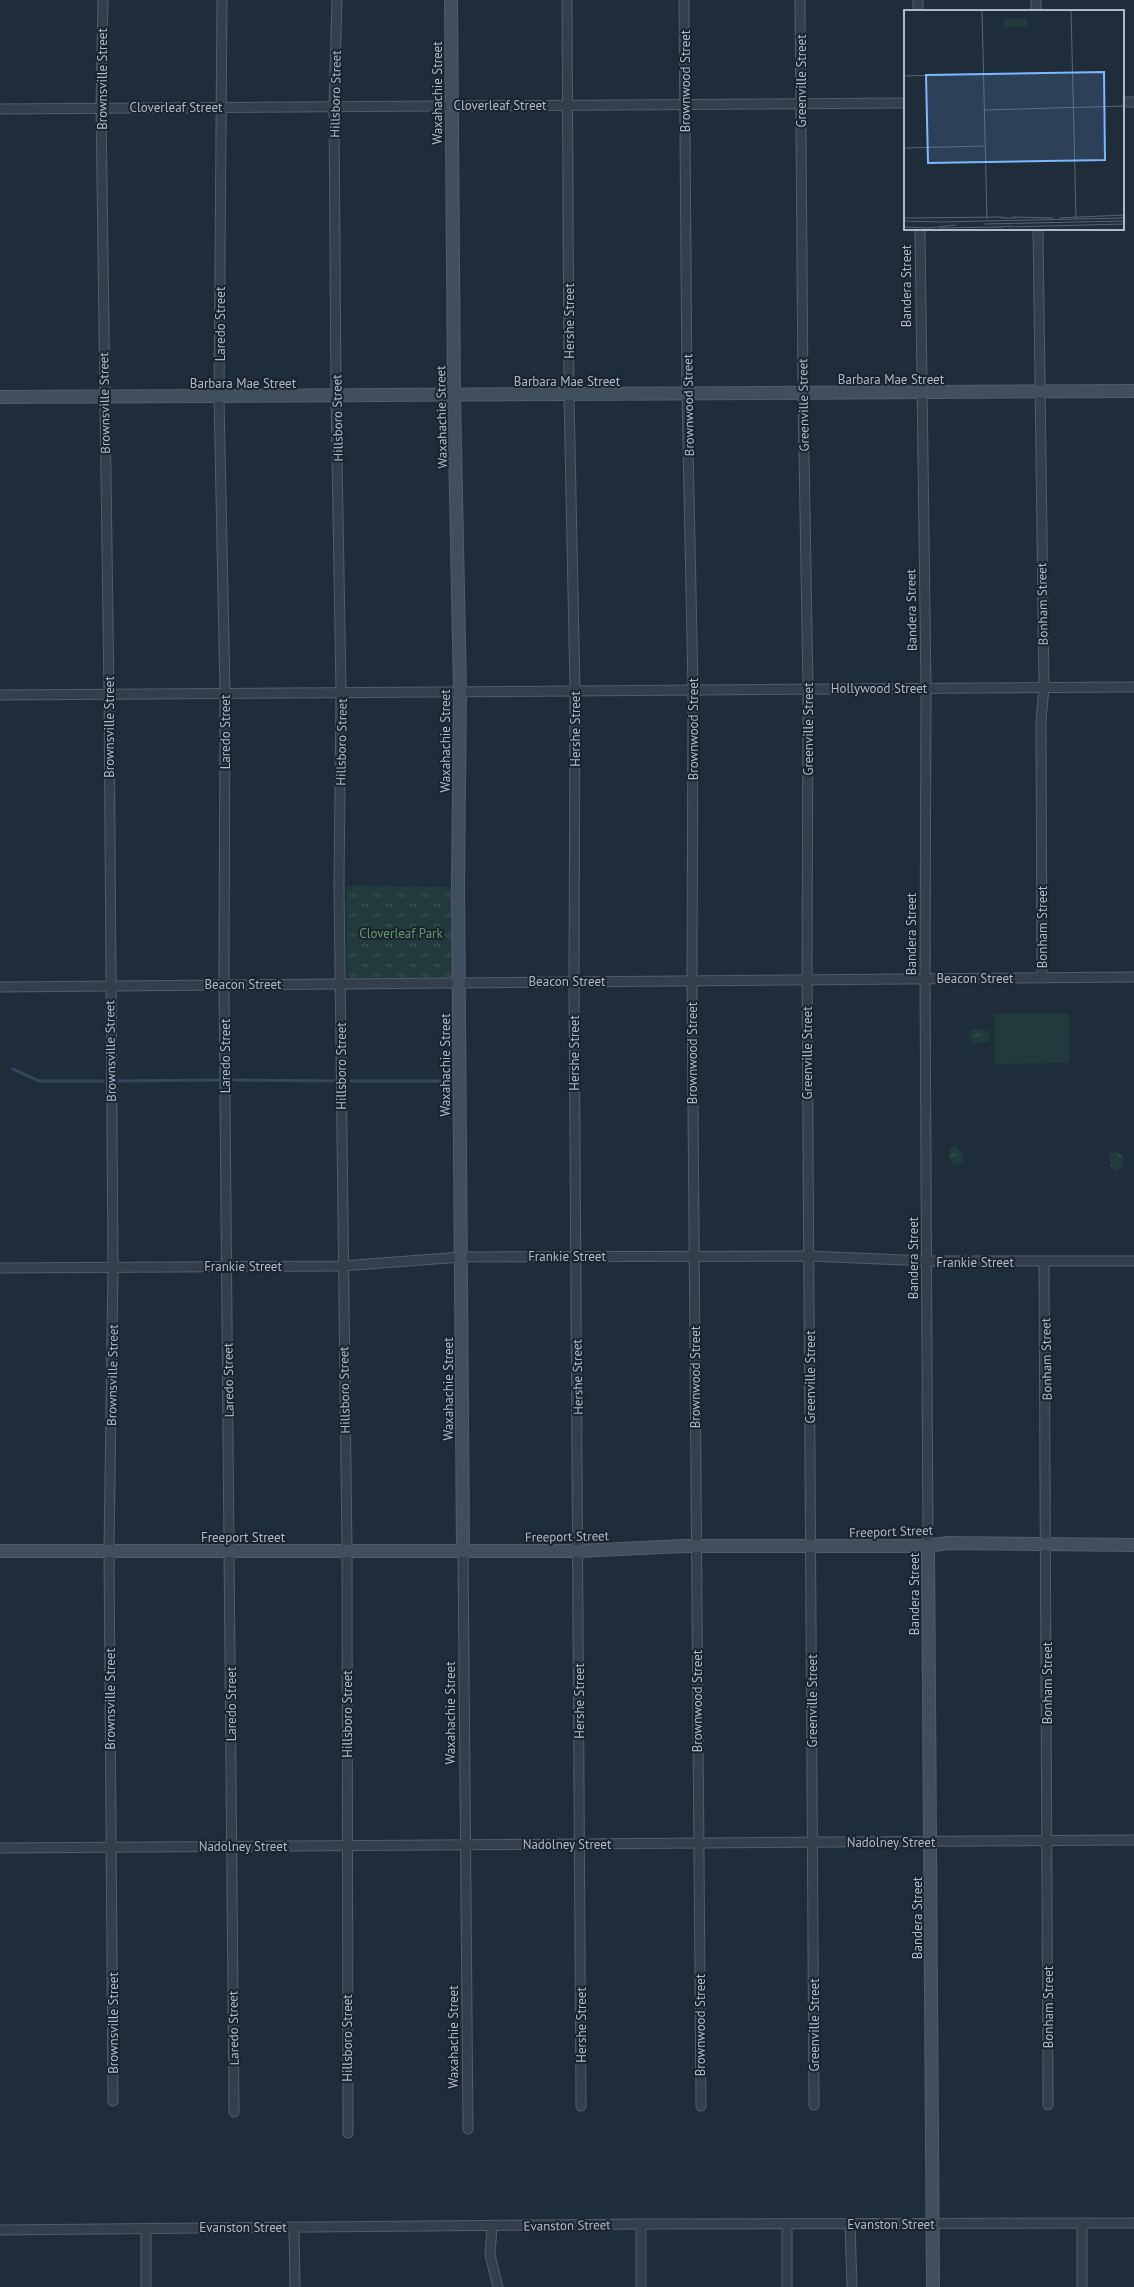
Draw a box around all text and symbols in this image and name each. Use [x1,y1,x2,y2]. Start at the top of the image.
inset map [904,10,1124,230]
street label: Brownsville Street [94,28,111,130]
street label: Brownwood Street [677,29,694,132]
street label: Greenville Street [793,34,810,128]
street label: Waxahachie Street [429,41,446,145]
street label: Hillsboro Street [326,50,345,138]
street label: Cloverleaf Street [454,97,547,114]
street label: Cloverleaf Street [130,99,223,116]
street label: Bandera Street [898,244,915,327]
street label: Hershe Street [561,283,578,359]
street label: Laredo Street [212,286,229,361]
street label: Brownsville Street [95,351,114,454]
street label: Brownwood Street [679,353,698,456]
street label: Greenville Street [794,358,813,452]
street label: Waxahachie Street [432,365,451,469]
street label: Barbara Mae Street [838,371,945,388]
street label: Barbara Mae Street [514,373,621,390]
street label: Hillsboro Street [328,374,347,462]
street label: Barbara Mae Street [190,375,297,392]
street label: Bonham Street [1033,562,1052,645]
street label: Bandera Street [902,568,921,651]
street label: Brownsville Street [101,676,118,778]
street label: Brownwood Street [685,677,702,780]
street label: Hollywood Street [831,680,928,697]
street label: Greenville Street [800,682,817,776]
street label: Waxahachie Street [437,689,454,793]
street label: Hershe Street [567,691,584,767]
street label: Laredo Street [217,694,234,769]
street label: Hillsboro Street [332,698,351,786]
street label: Bonham Street [1034,885,1051,968]
street label: Bandera Street [903,892,920,975]
park label: Cloverleaf Park [359,925,444,942]
street label: Beacon Street [937,970,1014,987]
street label: Beacon Street [529,973,606,990]
street label: Beacon Street [205,976,282,993]
street label: Brownsville Street [101,999,120,1102]
street label: Brownwood Street [684,1001,701,1104]
street label: Greenville Street [799,1006,816,1100]
street label: Waxahachie Street [437,1013,454,1117]
street label: Hershe Street [566,1015,583,1091]
street label: Laredo Street [217,1018,234,1093]
street label: Hillsboro Street [333,1022,350,1110]
street label: Bandera Street [905,1216,922,1299]
street label: Frankie Street [528,1248,606,1265]
street label: Frankie Street [936,1254,1014,1271]
street label: Frankie Street [204,1258,282,1275]
street label: Bonham Street [1037,1317,1056,1400]
street label: Brownsville Street [103,1323,122,1426]
street label: Brownwood Street [687,1325,704,1428]
street label: Greenville Street [802,1330,819,1424]
street label: Waxahachie Street [440,1337,457,1441]
street label: Hershe Street [568,1338,587,1415]
street label: Laredo Street [219,1342,238,1417]
street label: Hillsboro Street [335,1346,354,1434]
street label: Freeport Street [849,1522,934,1541]
street label: Freeport Street [525,1527,610,1546]
street label: Freeport Street [201,1529,286,1546]
street label: Bandera Street [906,1552,923,1635]
street label: Bonham Street [1039,1641,1056,1724]
street label: Brownsville Street [102,1648,119,1750]
street label: Brownwood Street [689,1649,706,1752]
street label: Greenville Street [804,1654,821,1748]
street label: Waxahachie Street [442,1661,459,1765]
street label: Hershe Street [571,1663,588,1739]
street label: Laredo Street [223,1666,240,1741]
street label: Hillsboro Street [339,1670,356,1758]
street label: Nadolney Street [847,1834,936,1851]
street label: Nadolney Street [523,1836,612,1853]
street label: Nadolney Street [199,1838,288,1855]
street label: Bandera Street [909,1876,926,1959]
street label: Bonham Street [1040,1965,1057,2048]
street label: Brownsville Street [105,1972,122,2074]
street label: Brownwood Street [692,1973,709,2076]
street label: Greenville Street [806,1978,823,2072]
street label: Waxahachie Street [445,1985,462,2089]
street label: Hershe Street [573,1987,590,2063]
street label: Laredo Street [224,1990,243,2065]
street label: Hillsboro Street [339,1994,356,2082]
street label: Evanston Street [523,2216,611,2235]
street label: Evanston Street [847,2216,935,2233]
street label: Evanston Street [199,2219,287,2236]

